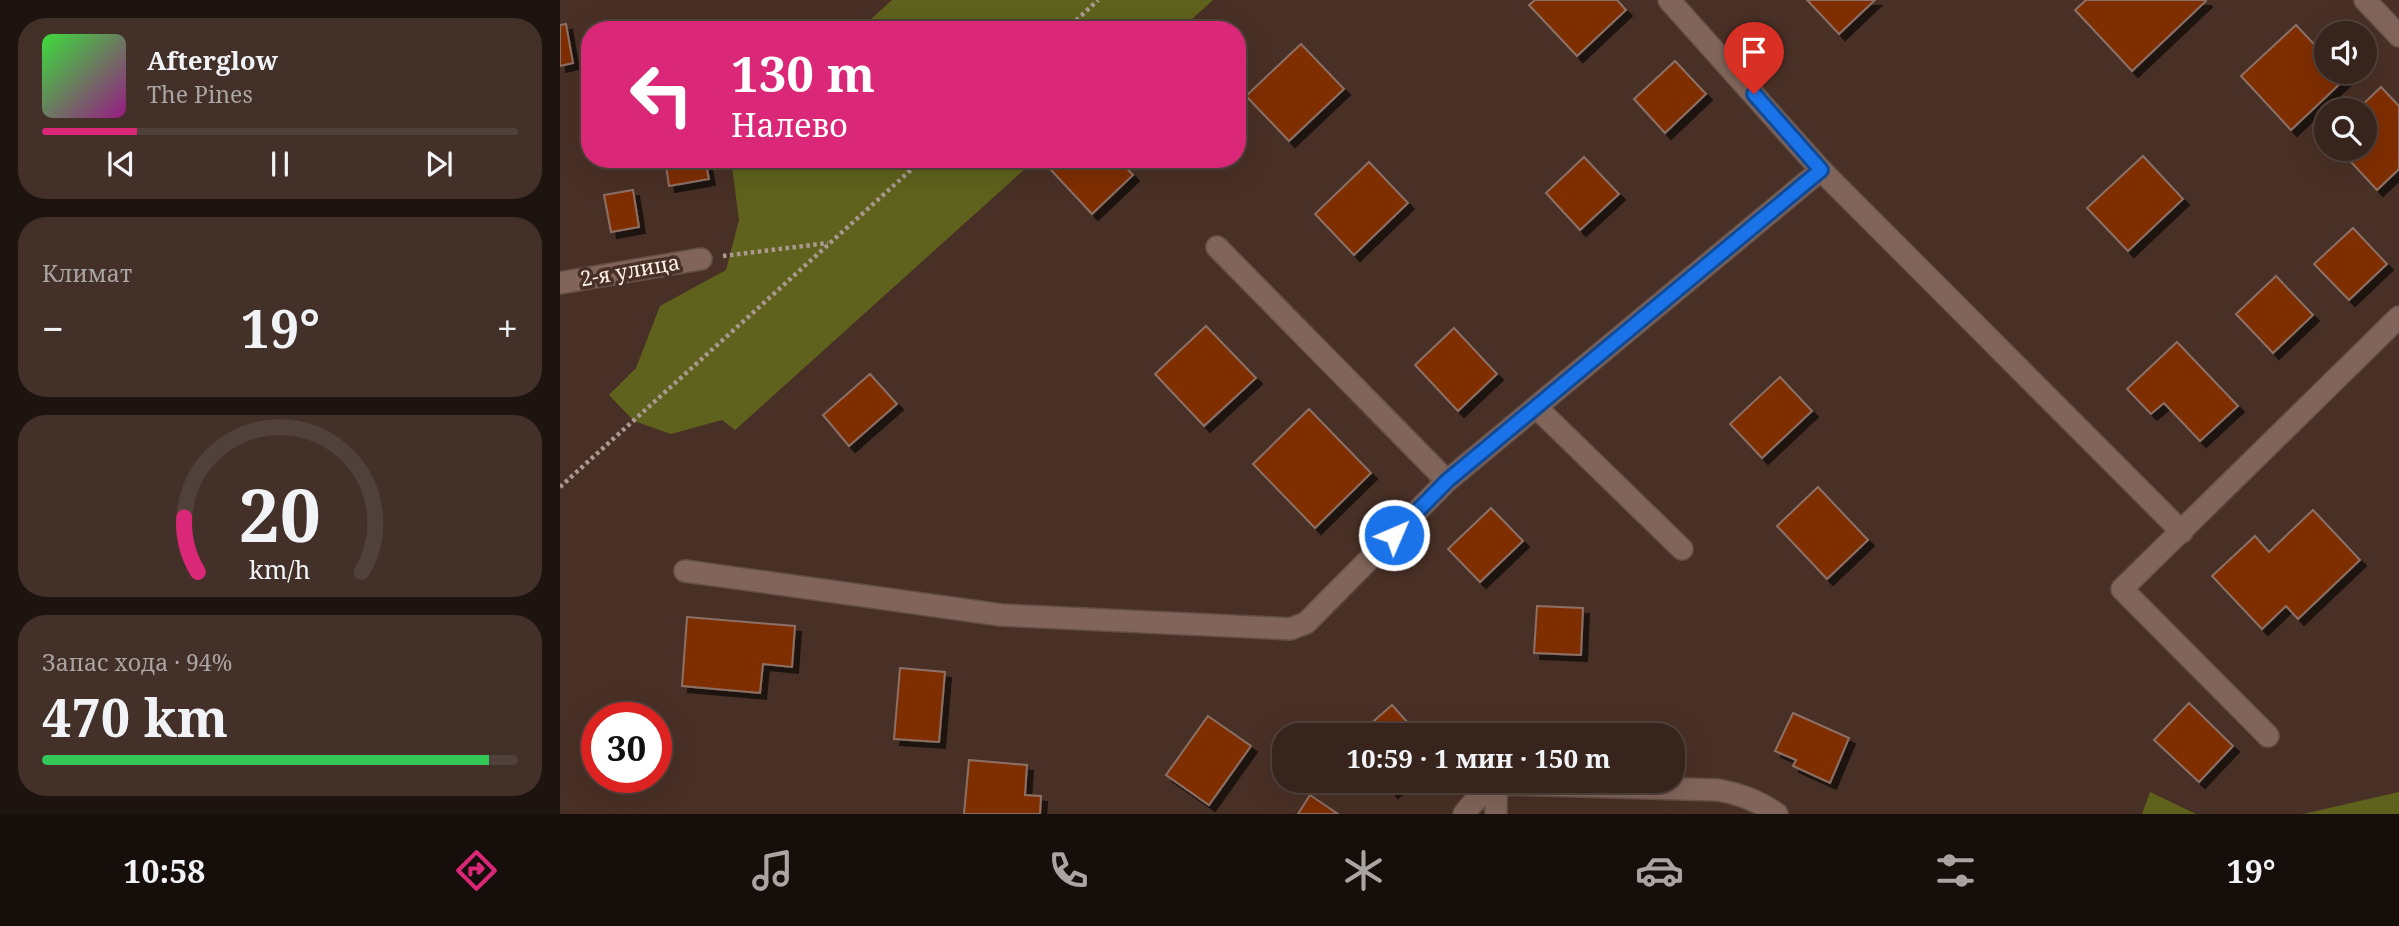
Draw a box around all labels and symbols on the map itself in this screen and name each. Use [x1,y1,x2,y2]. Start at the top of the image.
pin [1724,22,1784,94]
street label: 2-я улица [578,247,682,293]
position arrow [1357,498,1431,572]
speed limit sign: 30 [581,702,672,793]

